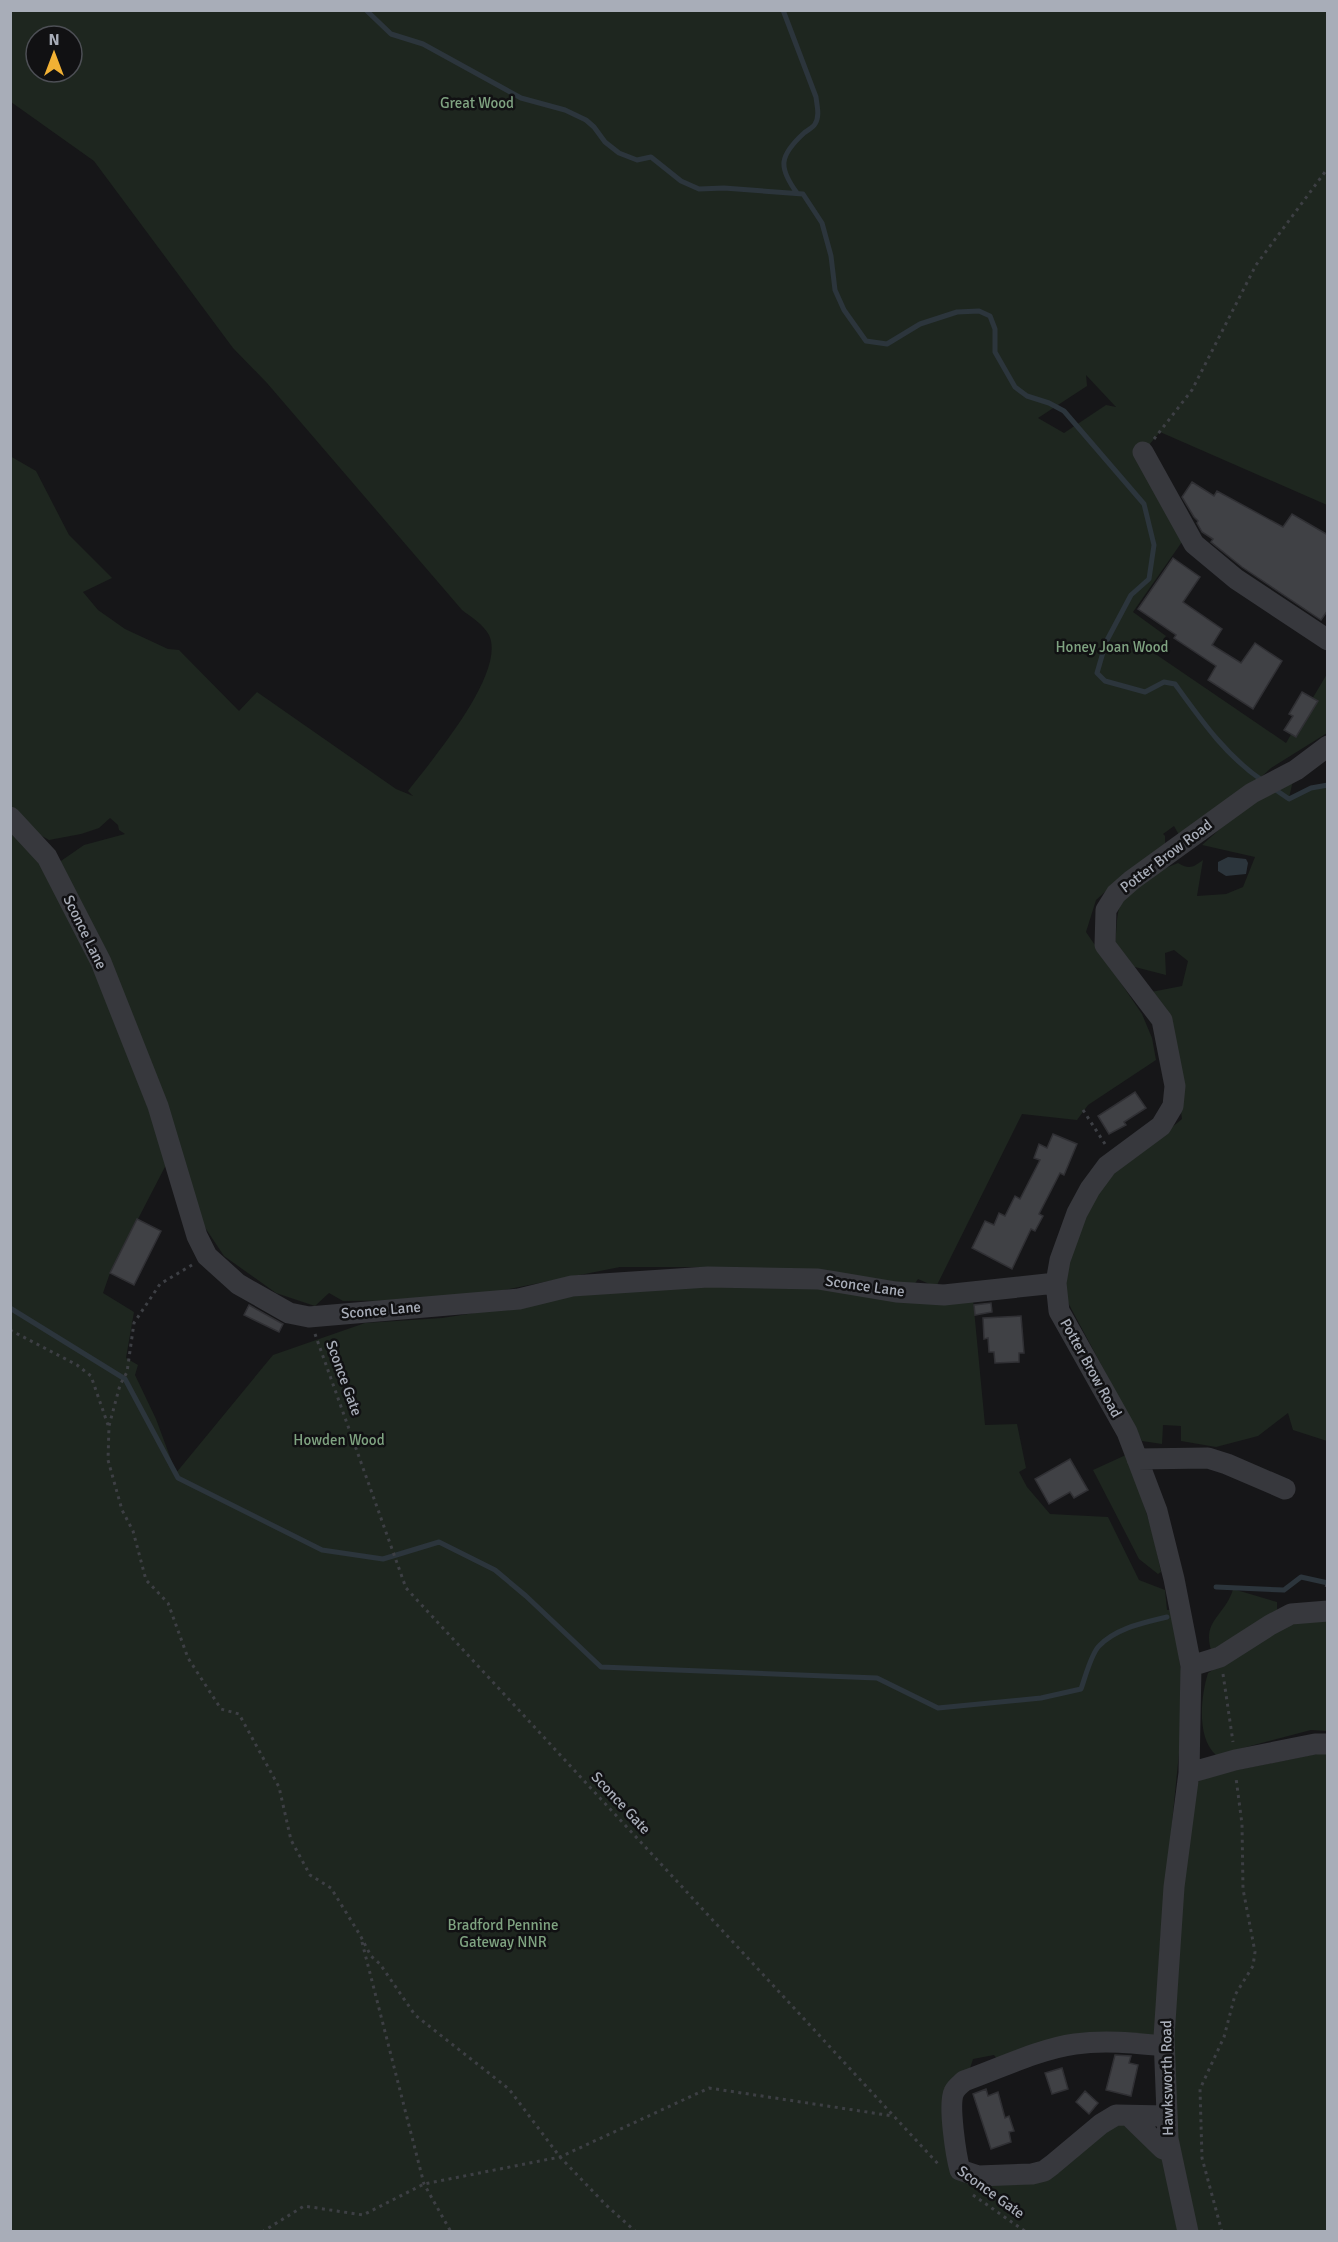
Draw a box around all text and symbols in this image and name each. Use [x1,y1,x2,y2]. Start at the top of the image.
north arrow [24,24,84,84]
text: N [48,30,60,50]
park label: Great Wood [440,94,514,112]
park label: Honey Joan Wood [1055,638,1169,656]
street label: Potter Brow Road [1116,816,1216,896]
street label: Sconce Lane [59,892,111,972]
street label: Sconce Lane [824,1272,906,1300]
street label: Sconce Lane [340,1298,422,1322]
street label: Potter Brow Road [1056,1315,1126,1421]
street label: Sconce Gate [322,1338,366,1418]
park label: Howden Wood [293,1431,385,1449]
street label: Sconce Gate [588,1768,654,1838]
park label: Bradford Pennine Gateway NNR [448,1916,558,1951]
street label: Hawksworth Road [1157,2020,1177,2136]
street label: Sconce Gate [954,2162,1028,2222]

